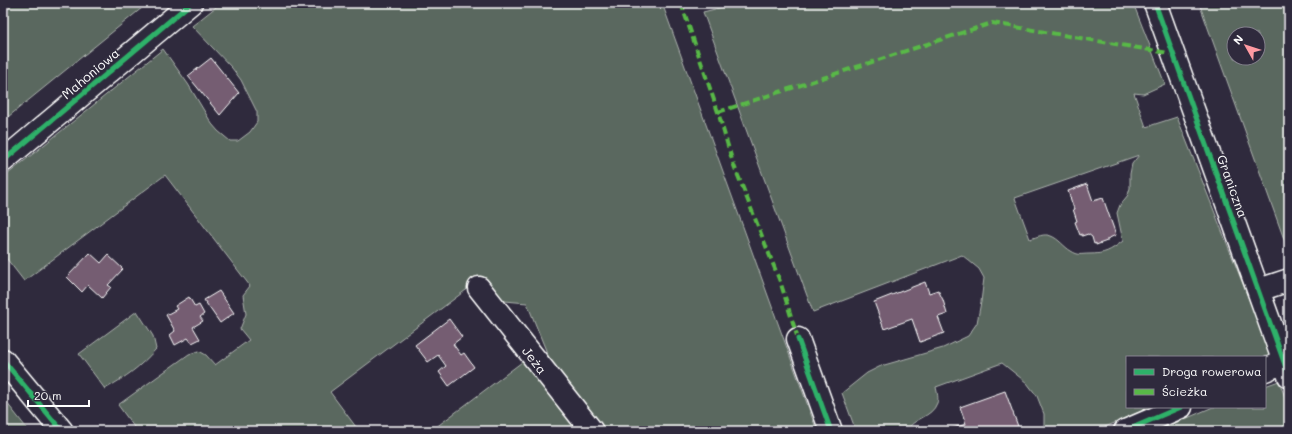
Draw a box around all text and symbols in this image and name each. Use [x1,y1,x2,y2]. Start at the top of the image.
north arrow [1226,26,1266,66]
text: N [1229,31,1246,47]
street label: Mahoniowa [58,44,122,102]
street label: Graniczna [1214,152,1252,220]
street label: Jeża [519,343,551,377]
legend [1126,356,1266,408]
text: Droga rowerowa [1162,363,1261,379]
scale bar [28,382,89,408]
text: Ścieżka [1162,383,1207,399]
text: 20 m [34,387,62,403]

